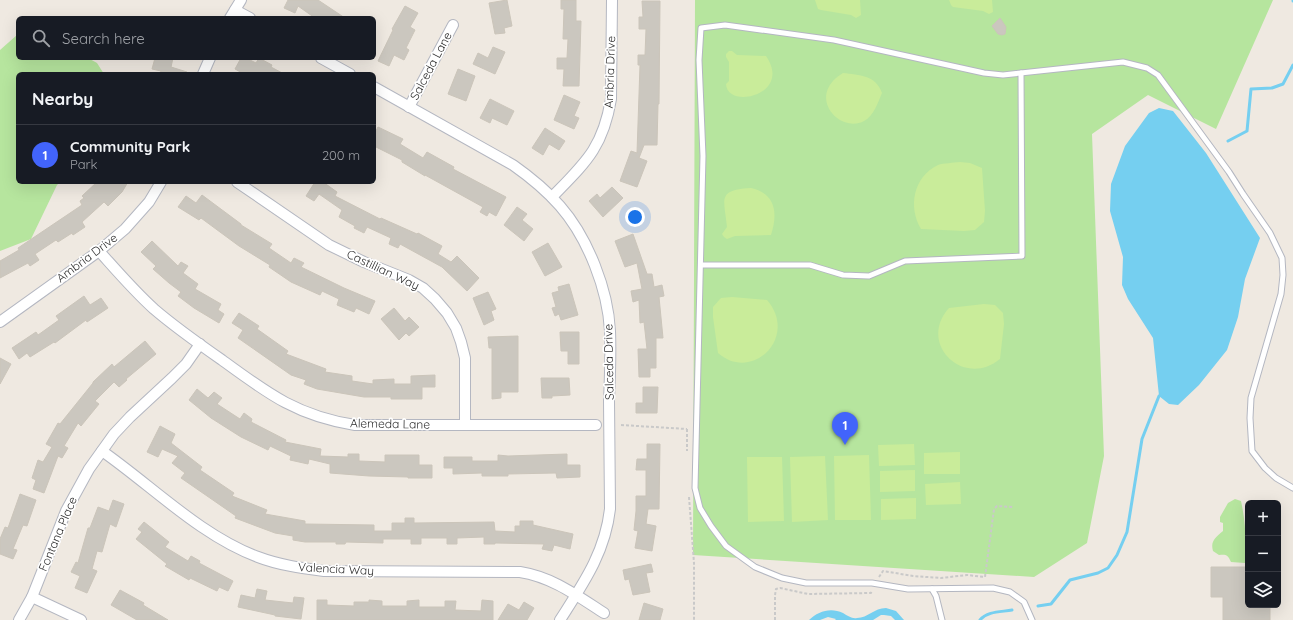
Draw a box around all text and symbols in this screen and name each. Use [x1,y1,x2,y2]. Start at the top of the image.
search box [16,16,376,60]
icon: search [30,27,52,49]
text: Search here [62,29,145,48]
street label: Salceda Lane [406,29,455,102]
street label: Ambria Drive [601,35,618,109]
text: Nearby [32,88,93,109]
text: Community Park [70,137,190,156]
text: 1 [42,147,48,163]
text: 200 m [322,147,360,163]
text: Park [70,156,98,172]
your location [625,207,645,227]
street label: Ambria Drive [53,230,120,285]
street label: Castillian Way [344,246,422,293]
street label: Salceda Drive [600,323,617,400]
pin: 1 [832,412,858,445]
street label: Alemeda Lane [350,415,430,432]
street label: Fontana Place [35,494,80,573]
map controls [1245,500,1281,608]
button: + [1245,500,1281,536]
button: − [1245,536,1281,572]
street label: Valencia Way [298,559,375,578]
button: layers [1245,572,1281,608]

